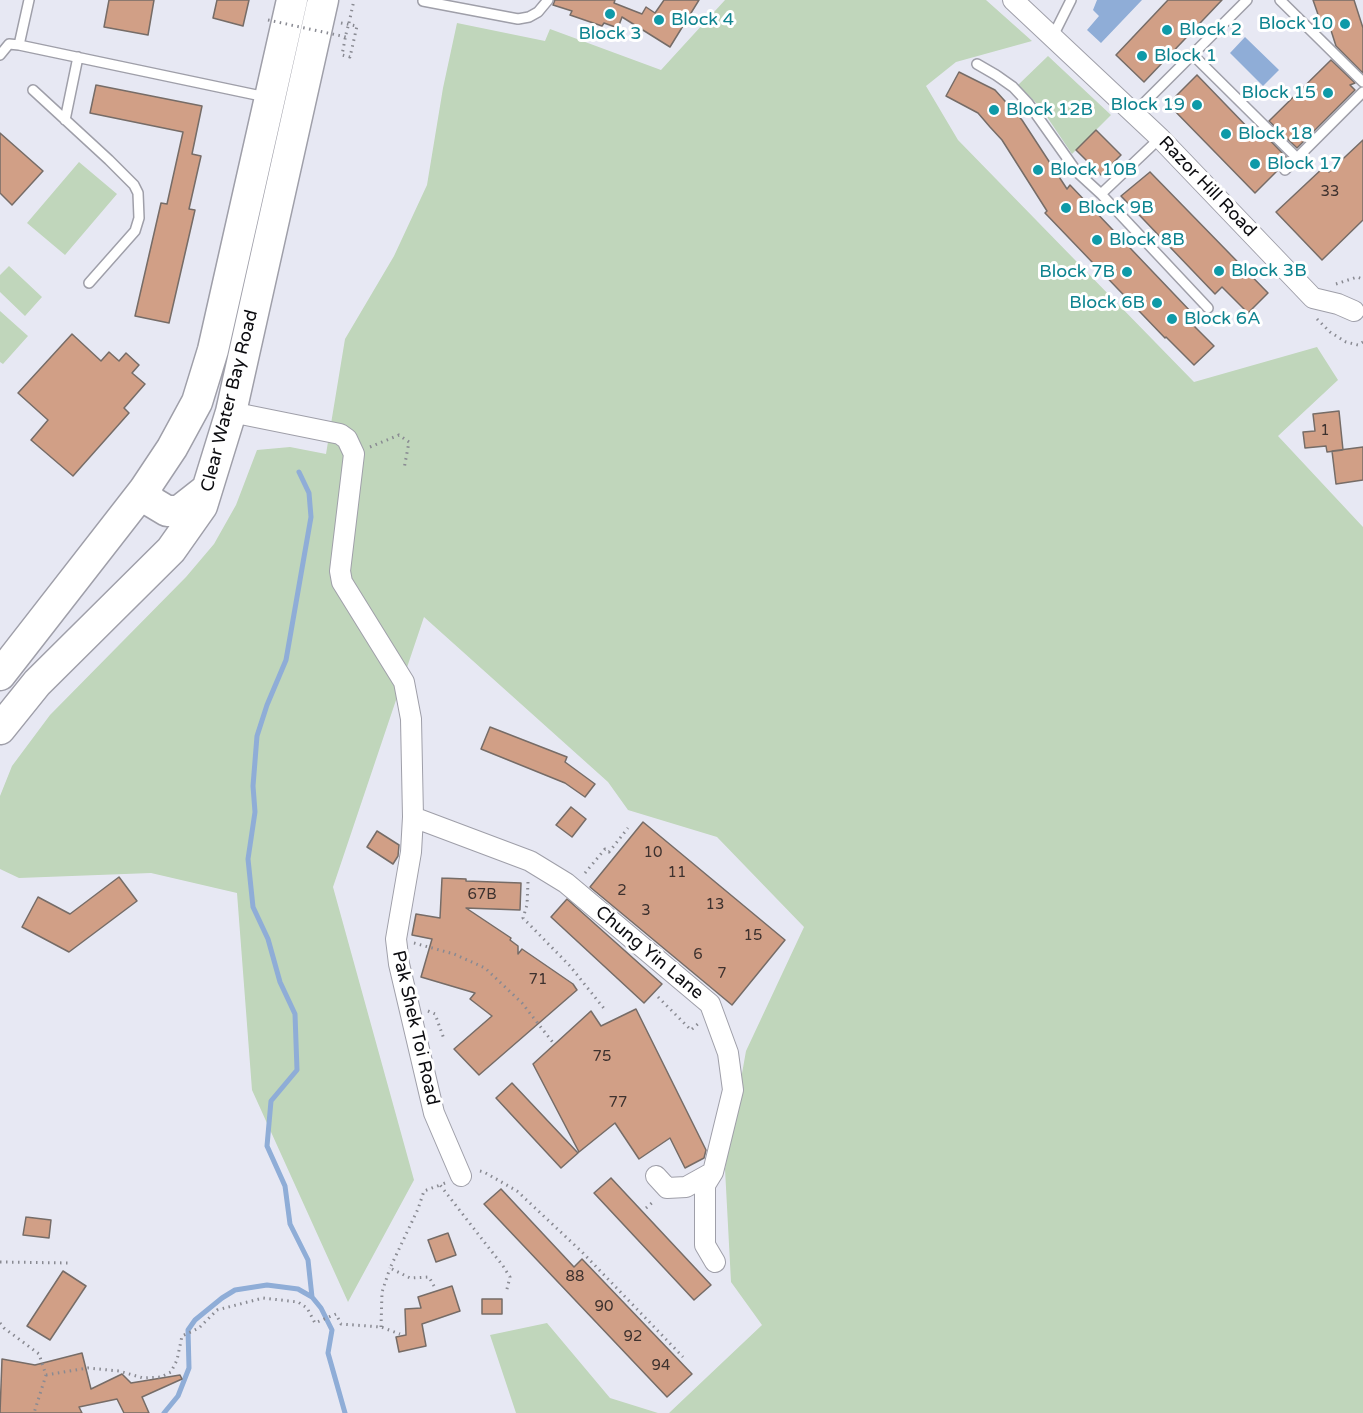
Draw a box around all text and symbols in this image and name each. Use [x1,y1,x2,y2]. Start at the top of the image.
marker: Block 3 [603,7,617,21]
place label: Block 4 [671,9,734,31]
marker: Block 4 [652,13,666,27]
place label: Block 10 [1259,13,1333,35]
marker: Block 10 [1338,17,1352,31]
place label: Block 2 [1179,19,1242,41]
place label: Block 3 [578,23,642,45]
marker: Block 2 [1160,23,1174,37]
place label: Block 1 [1154,45,1217,67]
marker: Block 1 [1135,49,1149,63]
place label: Block 15 [1242,82,1316,104]
marker: Block 15 [1321,86,1335,100]
place label: Block 19 [1111,94,1185,116]
marker: Block 19 [1190,98,1204,112]
place label: Block 12B [1006,99,1093,121]
marker: Block 12B [987,103,1001,117]
place label: Block 18 [1238,123,1312,145]
marker: Block 18 [1219,127,1233,141]
street label: Razor Hill Road [1154,132,1260,242]
place label: Block 17 [1267,153,1341,175]
marker: Block 17 [1248,157,1262,171]
place label: Block 10B [1050,159,1137,181]
marker: Block 10B [1031,163,1045,177]
house number: 33 [1321,183,1339,201]
place label: Block 9B [1078,197,1154,219]
marker: Block 9B [1059,201,1073,215]
place label: Block 8B [1109,229,1185,251]
marker: Block 8B [1090,233,1104,247]
place label: Block 3B [1231,260,1307,282]
place label: Block 7B [1039,261,1115,283]
marker: Block 3B [1212,264,1226,278]
marker: Block 7B [1120,265,1134,279]
place label: Block 6B [1069,292,1145,314]
marker: Block 6B [1150,296,1164,310]
street label: Clear Water Bay Road [197,308,263,494]
place label: Block 6A [1184,308,1261,330]
marker: Block 6A [1165,312,1179,326]
house number: 1 [1320,422,1330,440]
house number: 10 [644,844,662,862]
house number: 11 [668,864,686,882]
house number: 2 [617,882,627,900]
house number: 67B [467,886,497,904]
house number: 13 [706,896,724,914]
street label: Chung Yin Lane [591,902,707,1004]
house number: 3 [641,902,651,920]
house number: 15 [744,927,762,945]
house number: 6 [693,946,703,964]
street label: Pak Shek Toi Road [387,949,443,1107]
house number: 7 [717,965,727,983]
house number: 71 [529,971,547,989]
house number: 75 [593,1048,611,1066]
house number: 77 [609,1094,627,1112]
house number: 88 [566,1268,584,1286]
house number: 90 [595,1298,613,1316]
house number: 92 [624,1328,642,1346]
house number: 94 [652,1357,670,1375]

